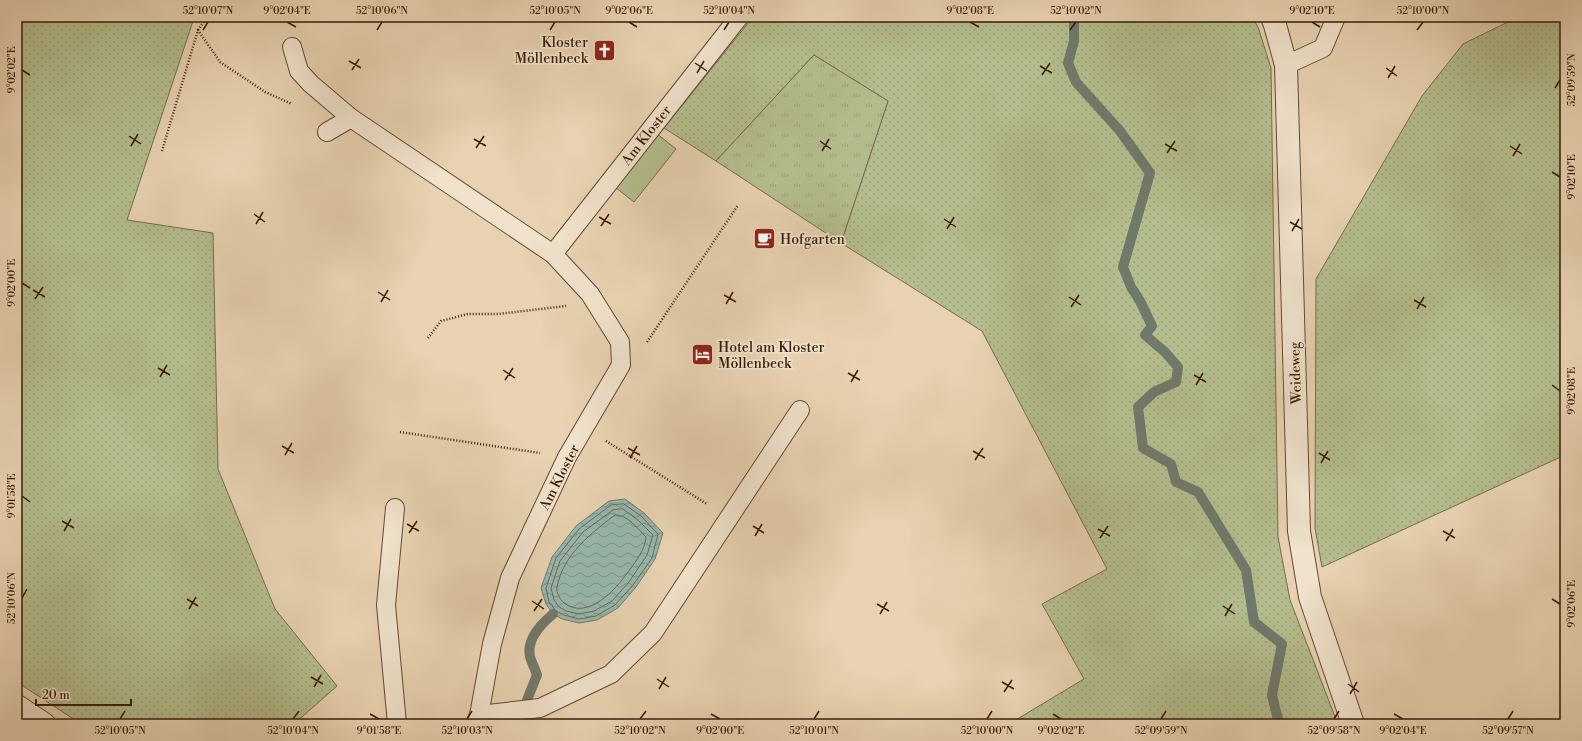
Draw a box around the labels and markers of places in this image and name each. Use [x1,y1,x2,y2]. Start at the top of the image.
place label: Kloster Möllenbeck [515,34,589,68]
church icon: Kloster Möllenbeck [591,37,617,63]
cafe icon: Hofgarten [752,226,778,252]
place label: Hofgarten [780,231,846,249]
place label: Hotel am Kloster Möllenbeck [718,339,825,373]
hotel icon: Hotel am Kloster Möllenbeck [689,342,715,368]

